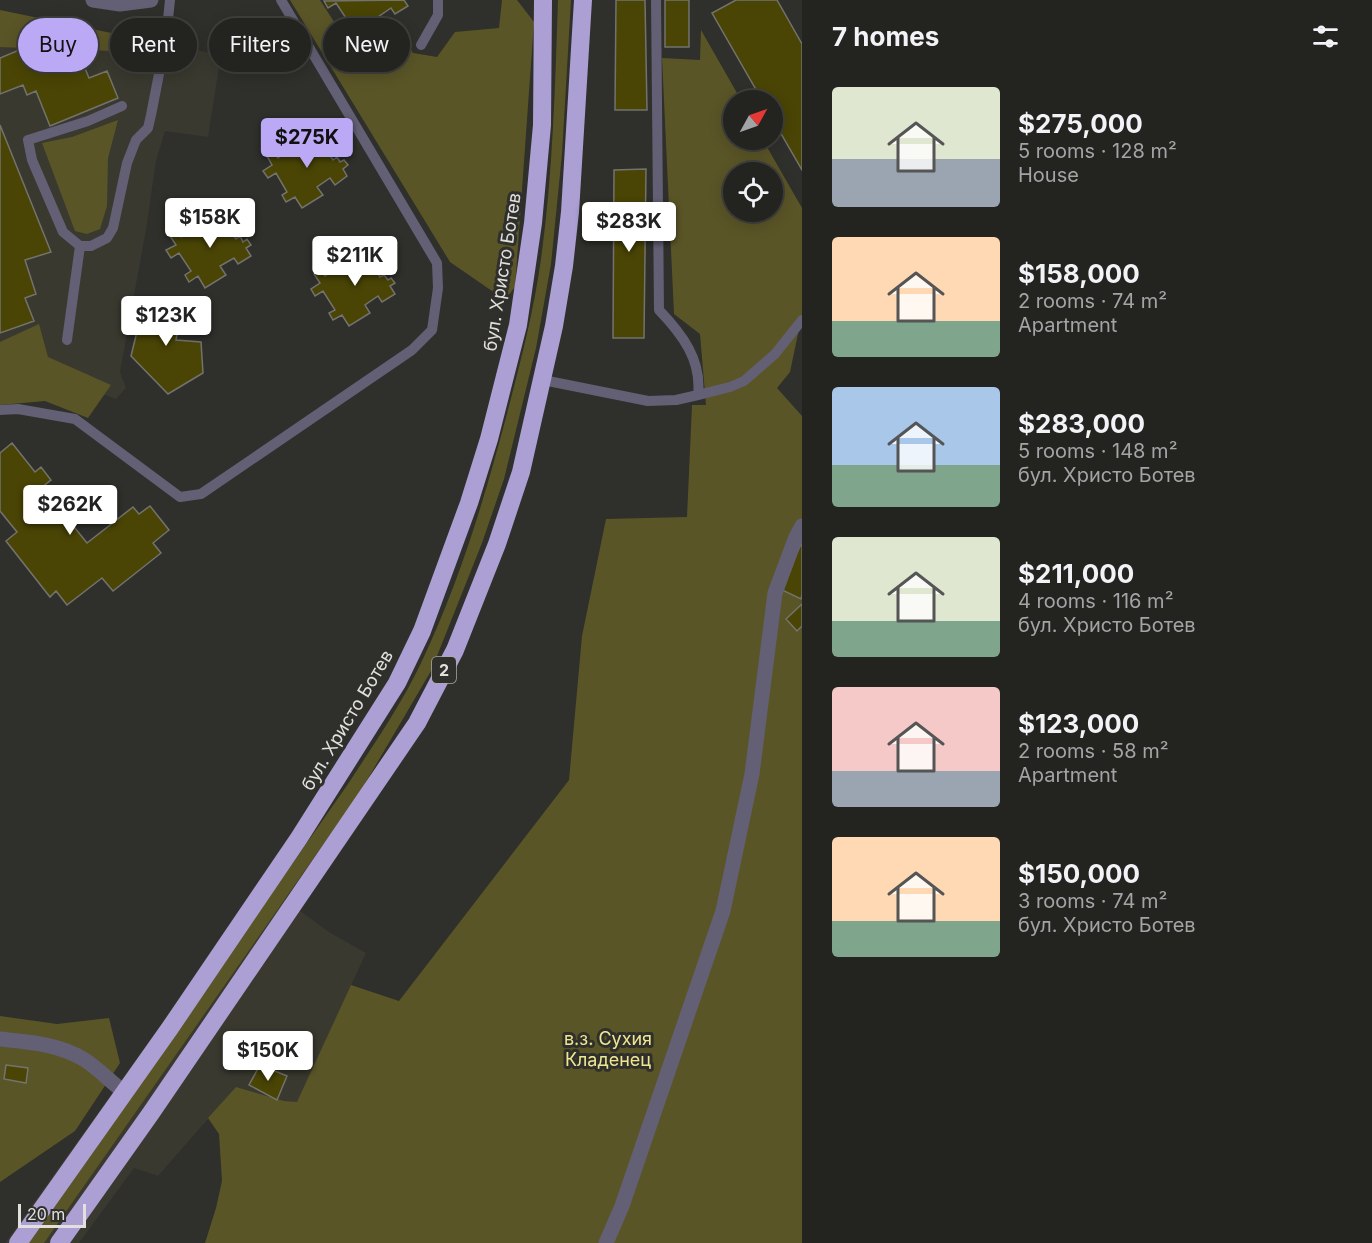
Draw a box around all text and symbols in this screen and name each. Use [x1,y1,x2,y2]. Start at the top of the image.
chip: Buy [18,18,98,72]
chip: Rent [110,18,197,72]
chip: Filters [209,18,311,72]
chip: New [323,18,410,72]
icon: filters [1309,20,1342,53]
text: 7 homes [832,21,939,52]
north arrow [723,90,783,150]
map controls [723,90,783,222]
text: $275,000 [1018,108,1143,139]
icon: home [880,111,952,183]
pin: $275K [265,118,349,169]
text: $275K [275,125,339,149]
text: 5 rooms · 128 m² [1018,139,1177,163]
button: locate [723,162,783,222]
text: House [1018,163,1079,187]
street label: бул. Христо Ботев [479,191,525,353]
pin: $158K [168,198,252,249]
pin: $283K [587,202,671,253]
text: $158K [179,205,241,229]
text: $283K [596,209,662,233]
pin: $211K [313,236,397,287]
text: $211K [326,243,384,267]
text: $158,000 [1018,258,1140,289]
icon: home [880,261,952,333]
text: 2 rooms · 74 m² [1018,289,1167,313]
pin: $123K [124,296,208,347]
text: $123K [135,303,197,327]
text: Apartment [1018,313,1117,337]
text: $283,000 [1018,408,1145,439]
icon: home [880,411,952,483]
text: 5 rooms · 148 m² [1018,439,1177,463]
text: бул. Христо Ботев [1018,463,1196,487]
pin: $262K [28,485,112,536]
text: $262K [37,492,103,516]
text: $211,000 [1018,558,1134,589]
icon: home [880,561,952,633]
text: 4 rooms · 116 m² [1018,589,1173,613]
text: бул. Христо Ботев [1018,613,1196,637]
street label: бул. Христо Ботев [297,646,397,794]
road number: 2 [432,657,456,683]
text: $123,000 [1018,708,1139,739]
icon: home [880,711,952,783]
text: 2 rooms · 58 m² [1018,739,1169,763]
text: Apartment [1018,763,1117,787]
text: $150,000 [1018,858,1140,889]
icon: home [880,861,952,933]
text: 3 rooms · 74 m² [1018,889,1167,913]
text: бул. Христо Ботев [1018,913,1196,937]
park label: в.з. Сухия Кладенец [564,1028,652,1070]
pin: $150K [226,1031,310,1082]
text: $150K [237,1038,299,1062]
scale bar [18,1201,86,1228]
text: 20 m [27,1204,65,1224]

